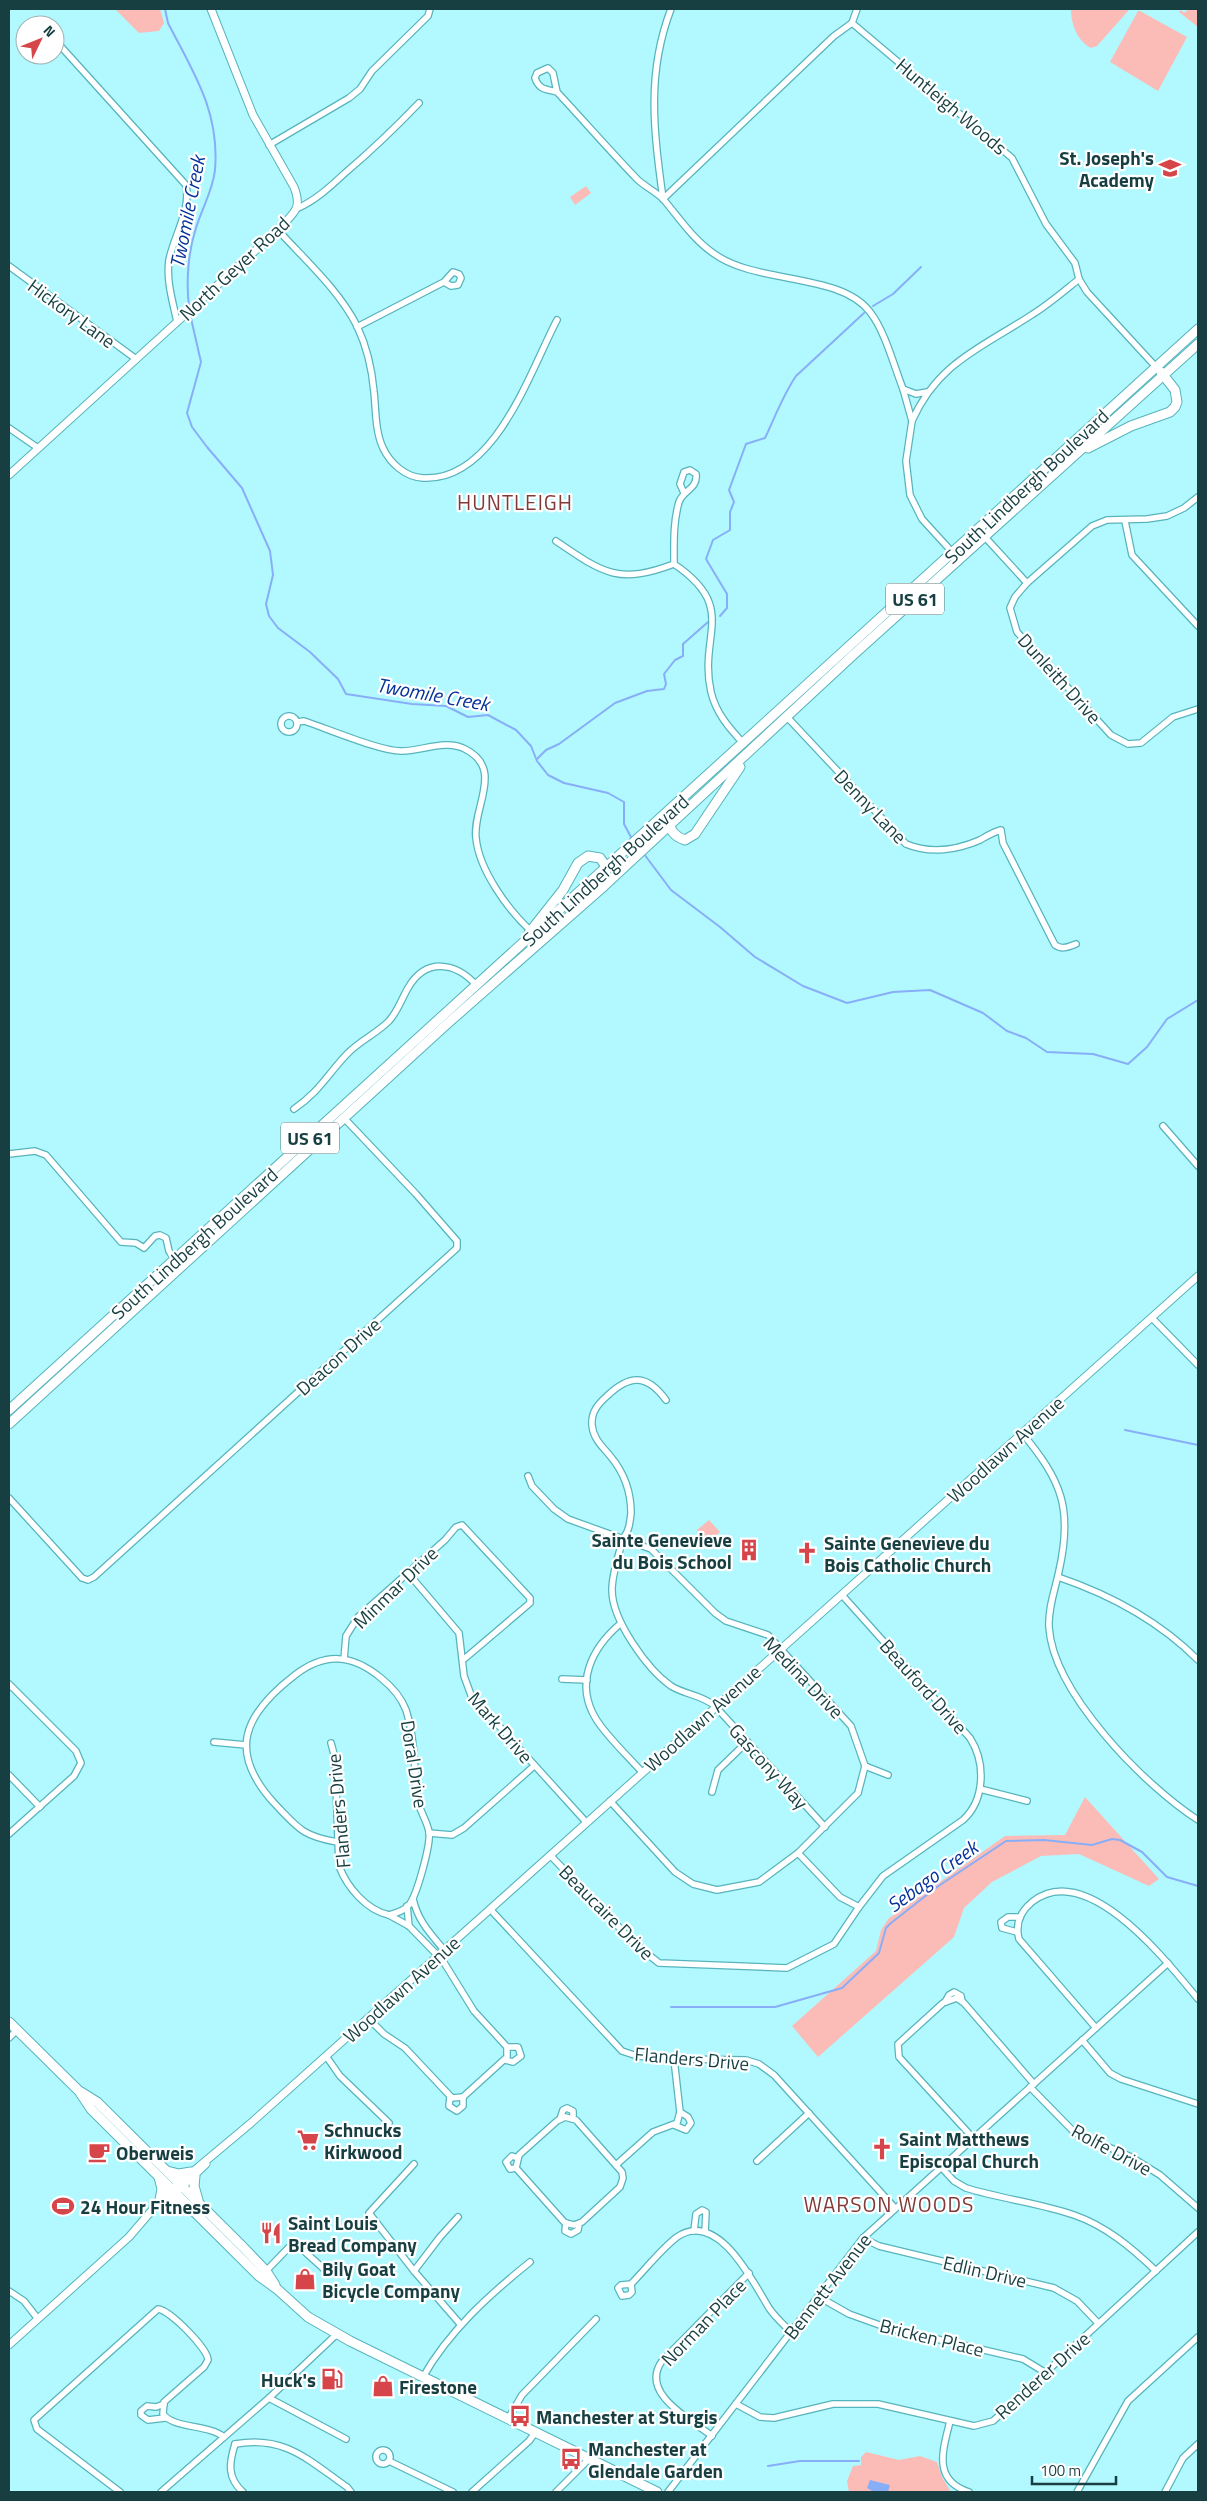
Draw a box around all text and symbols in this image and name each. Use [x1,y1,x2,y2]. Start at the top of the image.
north arrow [15,15,65,65]
text: N [39,20,61,42]
street label: Huntleigh Woods [890,51,1014,161]
place label: St. Joseph's Academy [1059,143,1154,194]
water label: Twomile Creek [161,151,213,271]
school or university icon: St. Joseph's Academy [1157,155,1183,181]
street label: North Geyer Road [172,209,296,327]
street label: Hickory Lane [22,271,122,355]
street label: South Lindbergh Boulevard [937,402,1115,570]
district label: HUNTLEIGH [457,486,573,518]
road number: US 61 [886,584,944,614]
street label: Dunleith Drive [1011,626,1109,730]
water label: Twomile Creek [374,669,494,720]
street label: Denny Lane [828,762,914,850]
street label: South Lindbergh Boulevard [515,787,695,953]
road number: US 61 [281,1122,339,1154]
street label: South Lindbergh Boulevard [104,1160,284,1326]
street label: Deacon Drive [289,1310,387,1402]
street label: Woodlawn Avenue [940,1388,1070,1510]
place label: Sainte Genevieve du Bois School [591,1525,732,1576]
place label: Sainte Genevieve du Bois Catholic Church [824,1528,991,1579]
building icon: Sainte Genevieve du Bois School [736,1537,762,1563]
street label: Minmar Drive [346,1539,444,1635]
church icon: Sainte Genevieve du Bois Catholic Church [794,1540,820,1566]
street label: Medina Drive [757,1629,851,1725]
street label: Beauford Drive [873,1632,975,1740]
street label: Woodlawn Avenue [637,1657,767,1779]
street label: Mark Drive [462,1685,540,1769]
street label: Gascony Way [722,1717,816,1815]
street label: Doral Drive [394,1718,436,1810]
street label: Flanders Drive [319,1753,357,1869]
water label: Sebago Creek [880,1831,986,1920]
street label: Beaucaire Drive [553,1858,661,1966]
street label: Woodlawn Avenue [336,1928,466,2050]
street label: Flanders Drive [634,2039,750,2077]
place label: Schnucks Kirkwood [324,2115,402,2166]
street label: Rolfe Drive [1067,2116,1157,2182]
place label: Saint Matthews Episcopal Church [899,2124,1039,2175]
supermarket icon: Schnucks Kirkwood [295,2127,321,2153]
church icon: Saint Matthews Episcopal Church [869,2136,895,2162]
place label: Oberweis [116,2138,194,2167]
cafe icon: Oberweis [86,2139,112,2165]
district label: WARSON WOODS [804,2188,974,2220]
place label: 24 Hour Fitness [80,2192,210,2221]
sports icon: 24 Hour Fitness [50,2193,76,2219]
place label: Saint Louis Bread Company [288,2208,417,2259]
restaurant icon: Saint Louis Bread Company [258,2220,284,2246]
street label: Bennett Avenue [776,2227,878,2345]
street label: Edlin Drive [940,2247,1030,2295]
place label: Bily Goat Bicycle Company [322,2254,460,2305]
shop icon: Bily Goat Bicycle Company [292,2266,318,2292]
street label: Norman Place [654,2272,752,2372]
street label: Bricken Place [877,2310,987,2364]
street label: Renderer Drive [988,2324,1096,2426]
place label: Huck's [261,2365,316,2394]
fuel station icon: Huck's [319,2366,345,2392]
place label: Firestone [399,2372,477,2401]
shop icon: Firestone [370,2373,396,2399]
place label: Manchester at Sturgis [536,2402,718,2431]
bus stop icon: Manchester at Sturgis [507,2403,533,2429]
place label: Manchester at Glendale Garden [588,2434,723,2485]
bus stop icon: Manchester at Glendale Garden [558,2446,584,2472]
scale bar [1032,2454,1116,2486]
text: 100 m [1040,2459,1081,2482]

